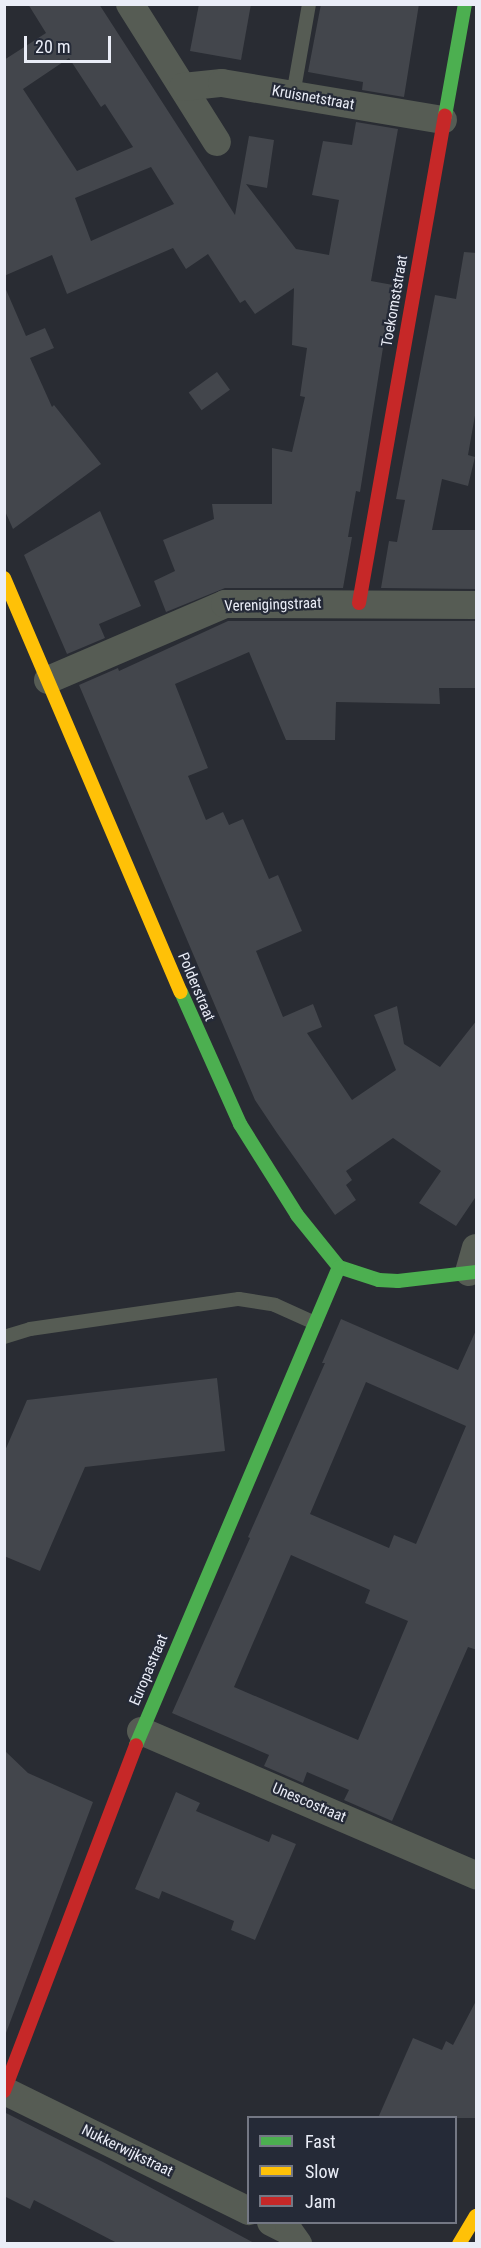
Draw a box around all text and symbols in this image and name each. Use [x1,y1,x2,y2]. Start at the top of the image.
scale bar [27,24,114,62]
text: 20 m [35,36,70,57]
street label: Kruisnetstraat [270,82,356,114]
street label: Toekomststraat [378,254,412,348]
street label: Verenigingstraat [224,594,322,616]
street label: Polderstraat [174,950,218,1024]
street label: Europastraat [126,1632,172,1708]
street label: Unescostraat [269,1779,349,1827]
legend [247,2116,457,2224]
street label: Nukkerwijkstraat [78,2121,176,2181]
text: Fast [305,2131,336,2152]
text: Slow [305,2161,339,2182]
text: Jam [305,2191,336,2212]

